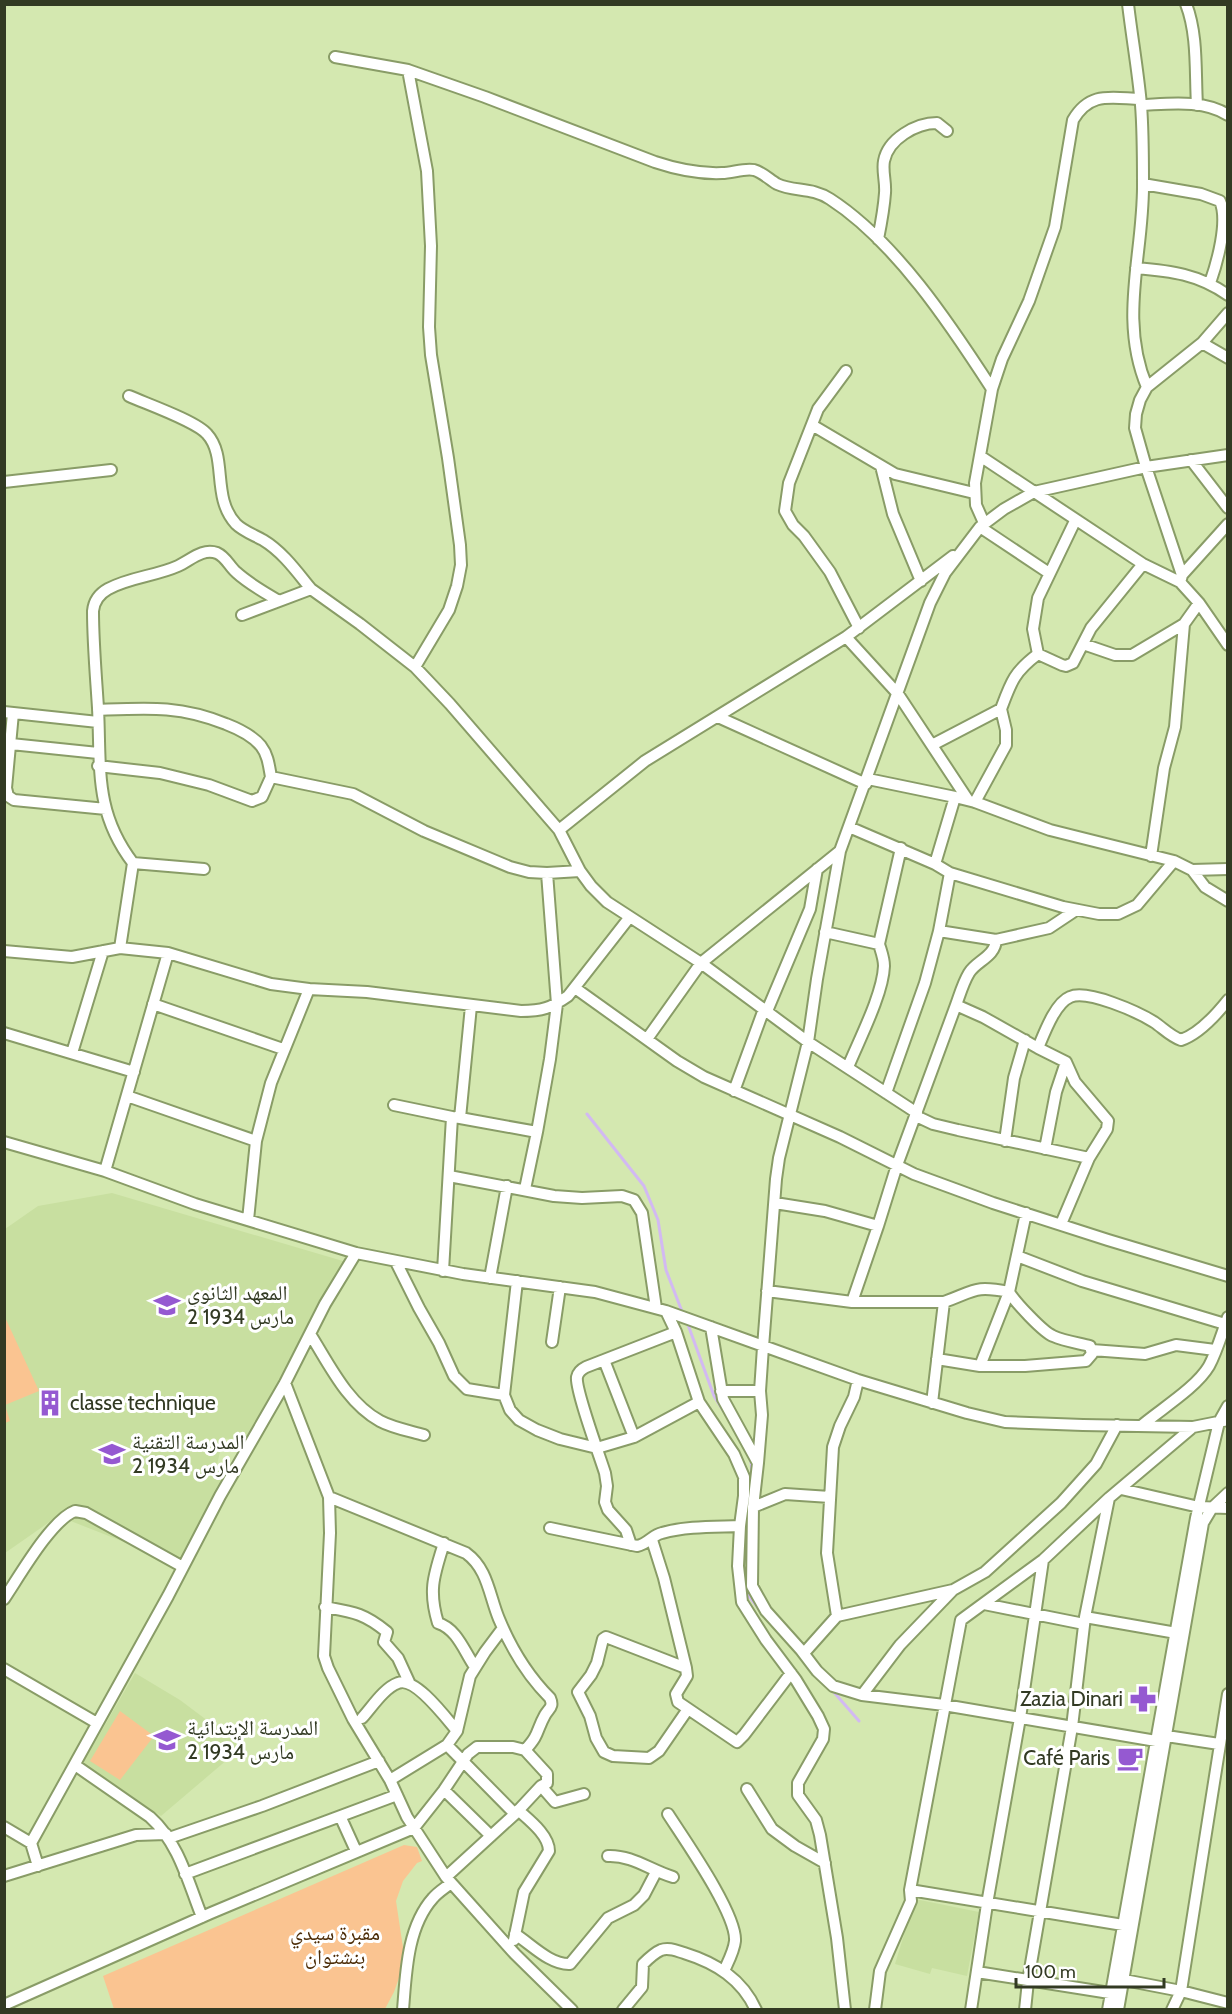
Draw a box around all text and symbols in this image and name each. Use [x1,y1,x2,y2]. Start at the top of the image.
place label: المعهد الثانوي 2 مارس 1934 [187,1280,294,1330]
school or university icon: المعهد الثانوي 2 مارس 1934 [152,1290,182,1320]
building icon: classe technique [35,1388,65,1418]
place label: classe technique [70,1390,216,1415]
place label: المدرسة التقنية 2 مارس 1934 [132,1429,245,1479]
school or university icon: المدرسة التقنية 2 مارس 1934 [97,1439,127,1469]
pharmacy icon: Zazia Dinari [1128,1684,1158,1714]
place label: Zazia Dinari [1020,1686,1123,1711]
place label: المدرسة الإبتدائية 2 مارس 1934 [187,1715,318,1765]
school or university icon: المدرسة الإبتدائية 2 مارس 1934 [152,1725,182,1755]
cafe icon: Café Paris [1115,1743,1145,1773]
place label: Café Paris [1023,1745,1110,1770]
park label: مقبرة سيدي بنشتوان [290,1920,380,1969]
scale bar [1016,1951,1164,1989]
text: 100 m [1025,1961,1076,1983]

